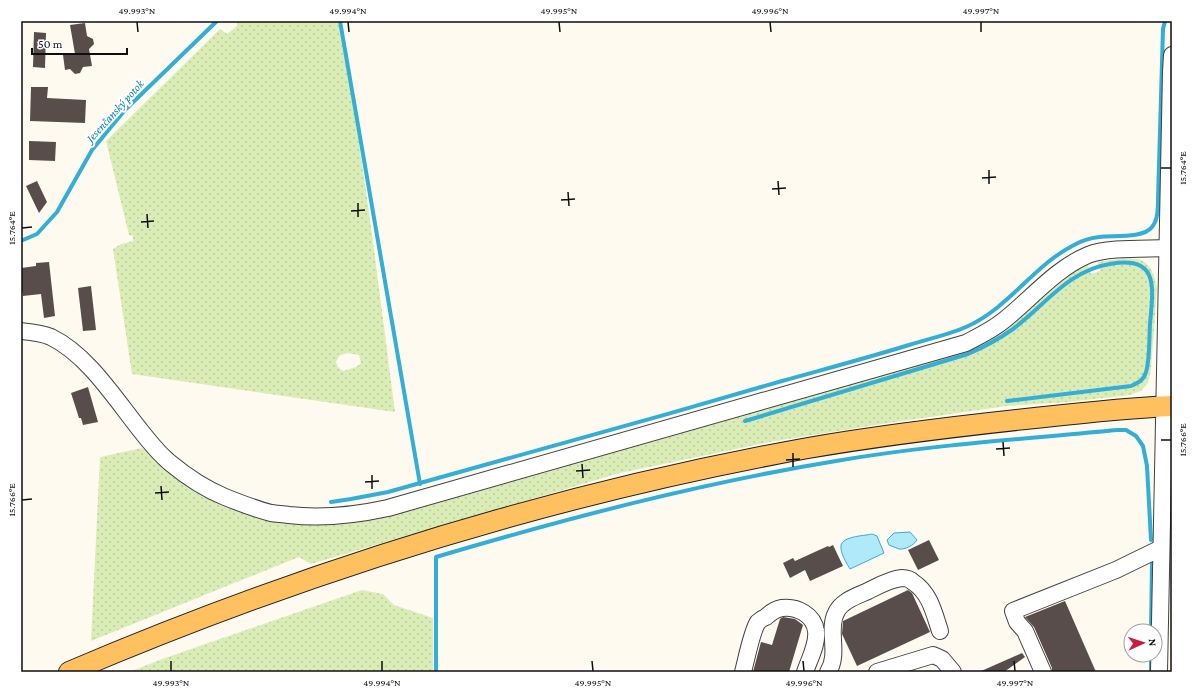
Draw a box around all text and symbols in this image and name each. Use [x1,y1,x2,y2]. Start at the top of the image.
text: 49.993°N [119,5,156,16]
text: 49.994°N [329,5,367,16]
text: 49.995°N [541,5,578,16]
text: 49.996°N [751,5,789,16]
text: 49.997°N [963,5,1000,16]
scale bar [32,30,127,56]
text: 50 m [38,37,63,51]
water label: Jesenčanský potok [82,76,147,147]
text: 15.764°E [1177,151,1188,185]
text: 15.764°E [6,211,17,245]
text: 15.766°E [1177,423,1188,457]
text: 15.766°E [6,483,17,517]
north arrow [1123,623,1163,663]
text: N [1147,638,1159,647]
text: 49.993°N [153,677,190,688]
text: 49.994°N [363,677,401,688]
text: 49.995°N [575,677,612,688]
text: 49.996°N [785,677,823,688]
text: 49.997°N [997,677,1034,688]

